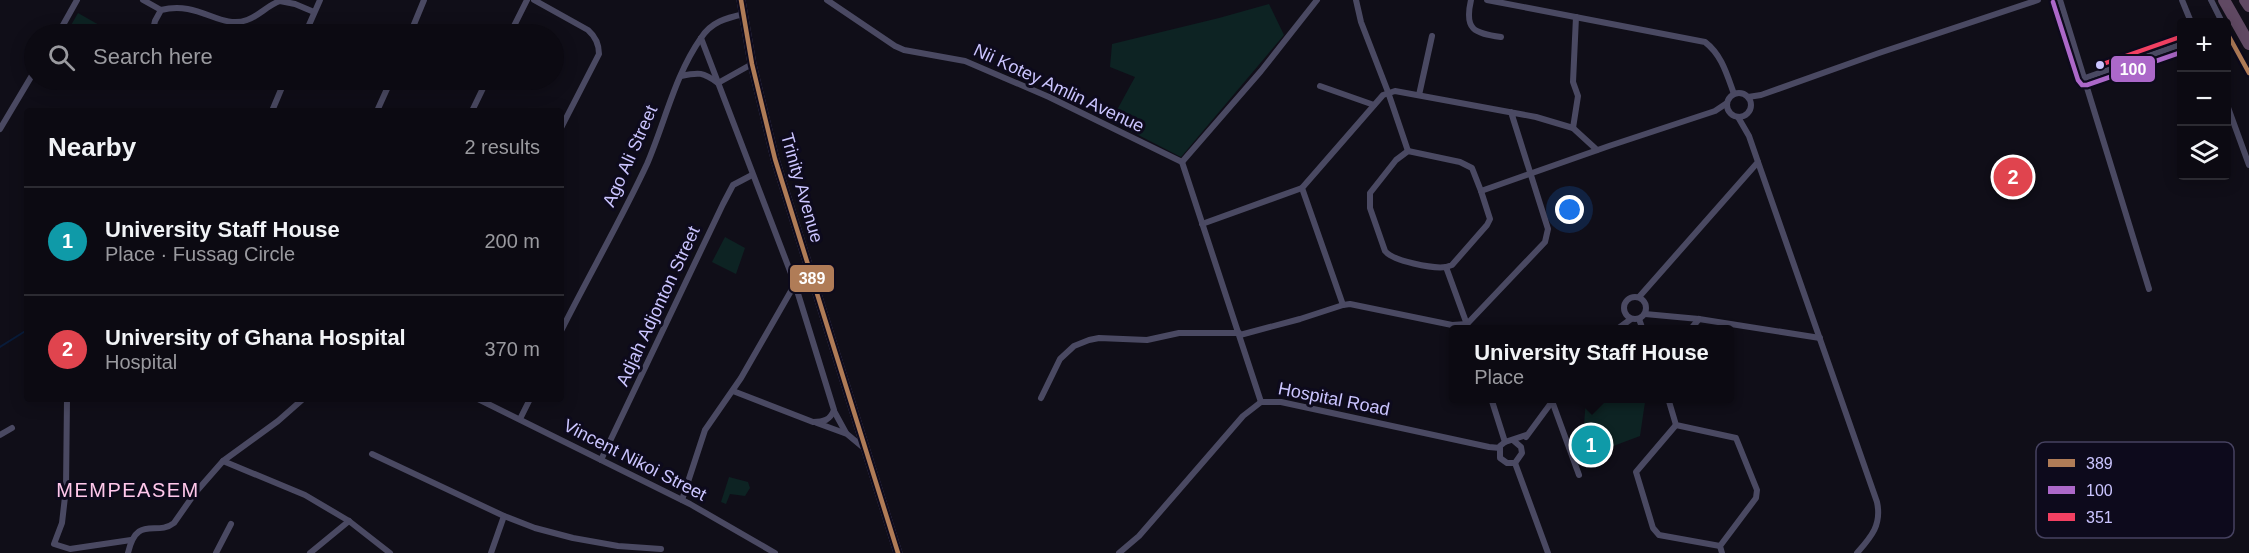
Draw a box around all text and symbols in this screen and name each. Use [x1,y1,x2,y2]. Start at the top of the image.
map controls [2177,18,2231,180]
button: + [2177,18,2231,72]
search box [24,24,564,90]
street label: Nii Kotey Amlin Avenue [971,40,1147,136]
icon: search [45,41,78,74]
text: Search here [93,44,213,69]
line badge: 100 [2110,55,2156,83]
unlabelled marker [2094,59,2106,71]
text: 100 [2120,61,2146,78]
button: − [2177,72,2231,126]
street label: Ago Ali Street [599,102,661,210]
button: layers [2177,126,2231,180]
street label: Trinity Avenue [777,131,827,245]
text: Nearby [48,132,136,162]
text: 2 results [464,136,540,158]
pin: 2 [1994,154,2032,200]
your location [1555,195,1584,224]
text: University Staff House [105,217,340,242]
street label: Adjah Adjonton Street [612,223,704,389]
text: 1 [62,230,73,252]
text: 200 m [484,230,540,252]
text: Place · Fussag Circle [105,243,295,265]
line badge: 389 [789,264,835,293]
text: 389 [799,270,825,287]
text: University of Ghana Hospital [105,325,406,350]
popup [1449,325,1734,403]
text: 2 [62,338,73,360]
text: 370 m [484,338,540,360]
text: University Staff House [1474,340,1709,365]
text: Hospital [105,351,177,373]
text: Place [1474,366,1524,388]
street label: Hospital Road [1277,378,1391,420]
street label: Vincent Nikoi Street [560,415,710,505]
pin: 1 [1572,422,1610,468]
legend [2036,442,2234,538]
text: 389 [2086,455,2113,472]
district label: MEMPEASEM [56,479,200,501]
text: 100 [2086,482,2113,499]
text: 351 [2086,509,2113,526]

